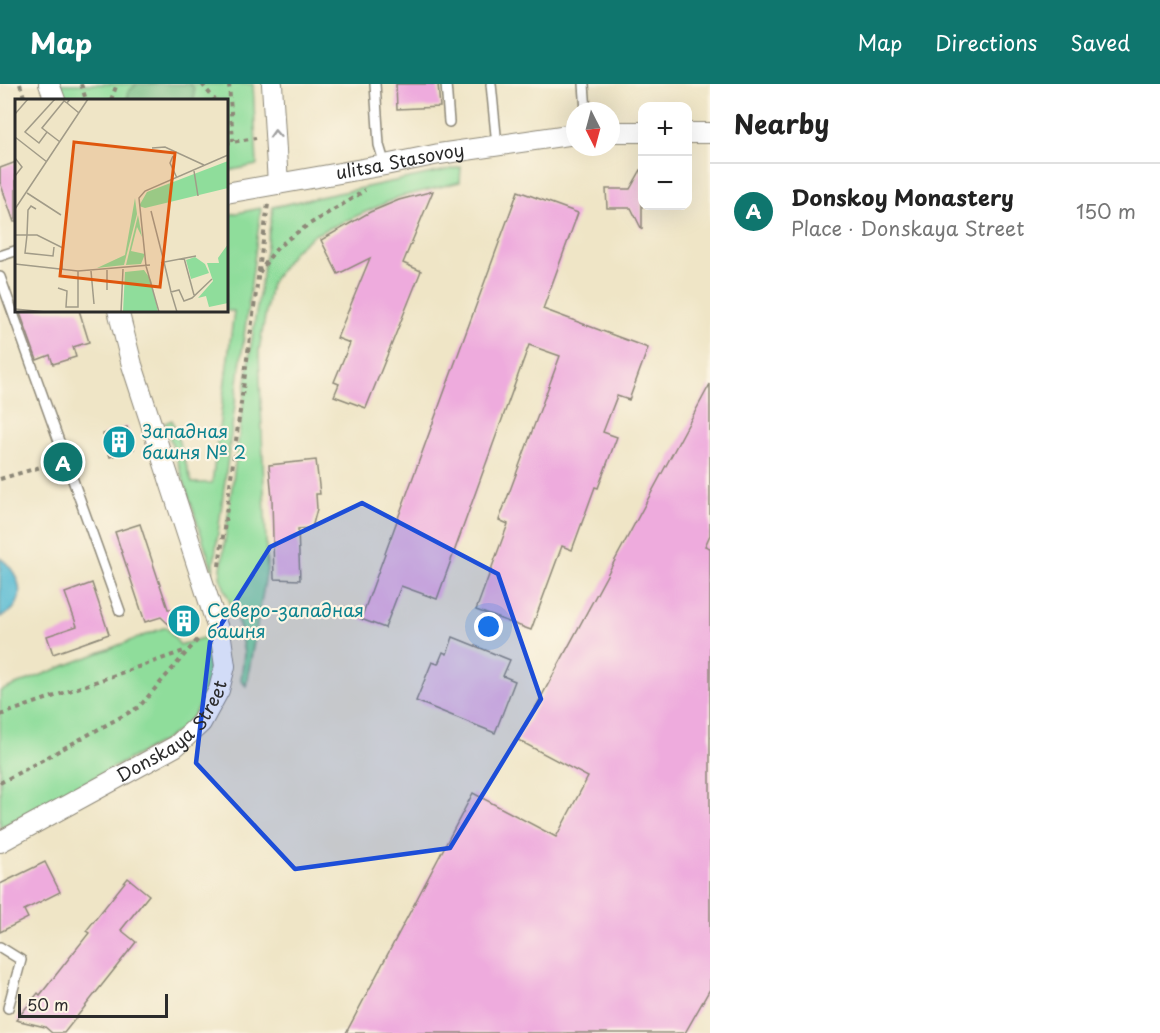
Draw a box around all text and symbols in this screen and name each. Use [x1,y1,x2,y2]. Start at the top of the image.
text: Map [30,21,92,64]
text: Map [857,26,902,58]
text: Directions [935,26,1037,58]
text: Saved [1070,26,1130,58]
inset map [15,99,228,312]
north arrow [566,102,620,156]
map controls [638,102,692,210]
button: + [638,102,692,156]
text: Nearby [734,104,829,143]
one-way arrow [268,129,281,138]
street label: ulitsa Stasovoy [334,135,466,185]
button: − [638,156,692,210]
text: Donskoy Monastery [791,180,1014,213]
text: A [746,196,761,226]
text: 150 m [1076,196,1136,226]
text: Place · Donskaya Street [791,213,1024,243]
place label: Западная башня № 2 [142,417,246,465]
building icon: Западная башня № 2 [101,424,137,460]
pin: A [44,440,82,484]
place label: Северо-западная башня [207,596,364,644]
building icon: Северо-западная башня [166,603,202,639]
your location [474,612,503,641]
street label: Donskaya Street [111,677,233,788]
scale bar [18,991,168,1018]
text: 50 m [27,992,68,1016]

